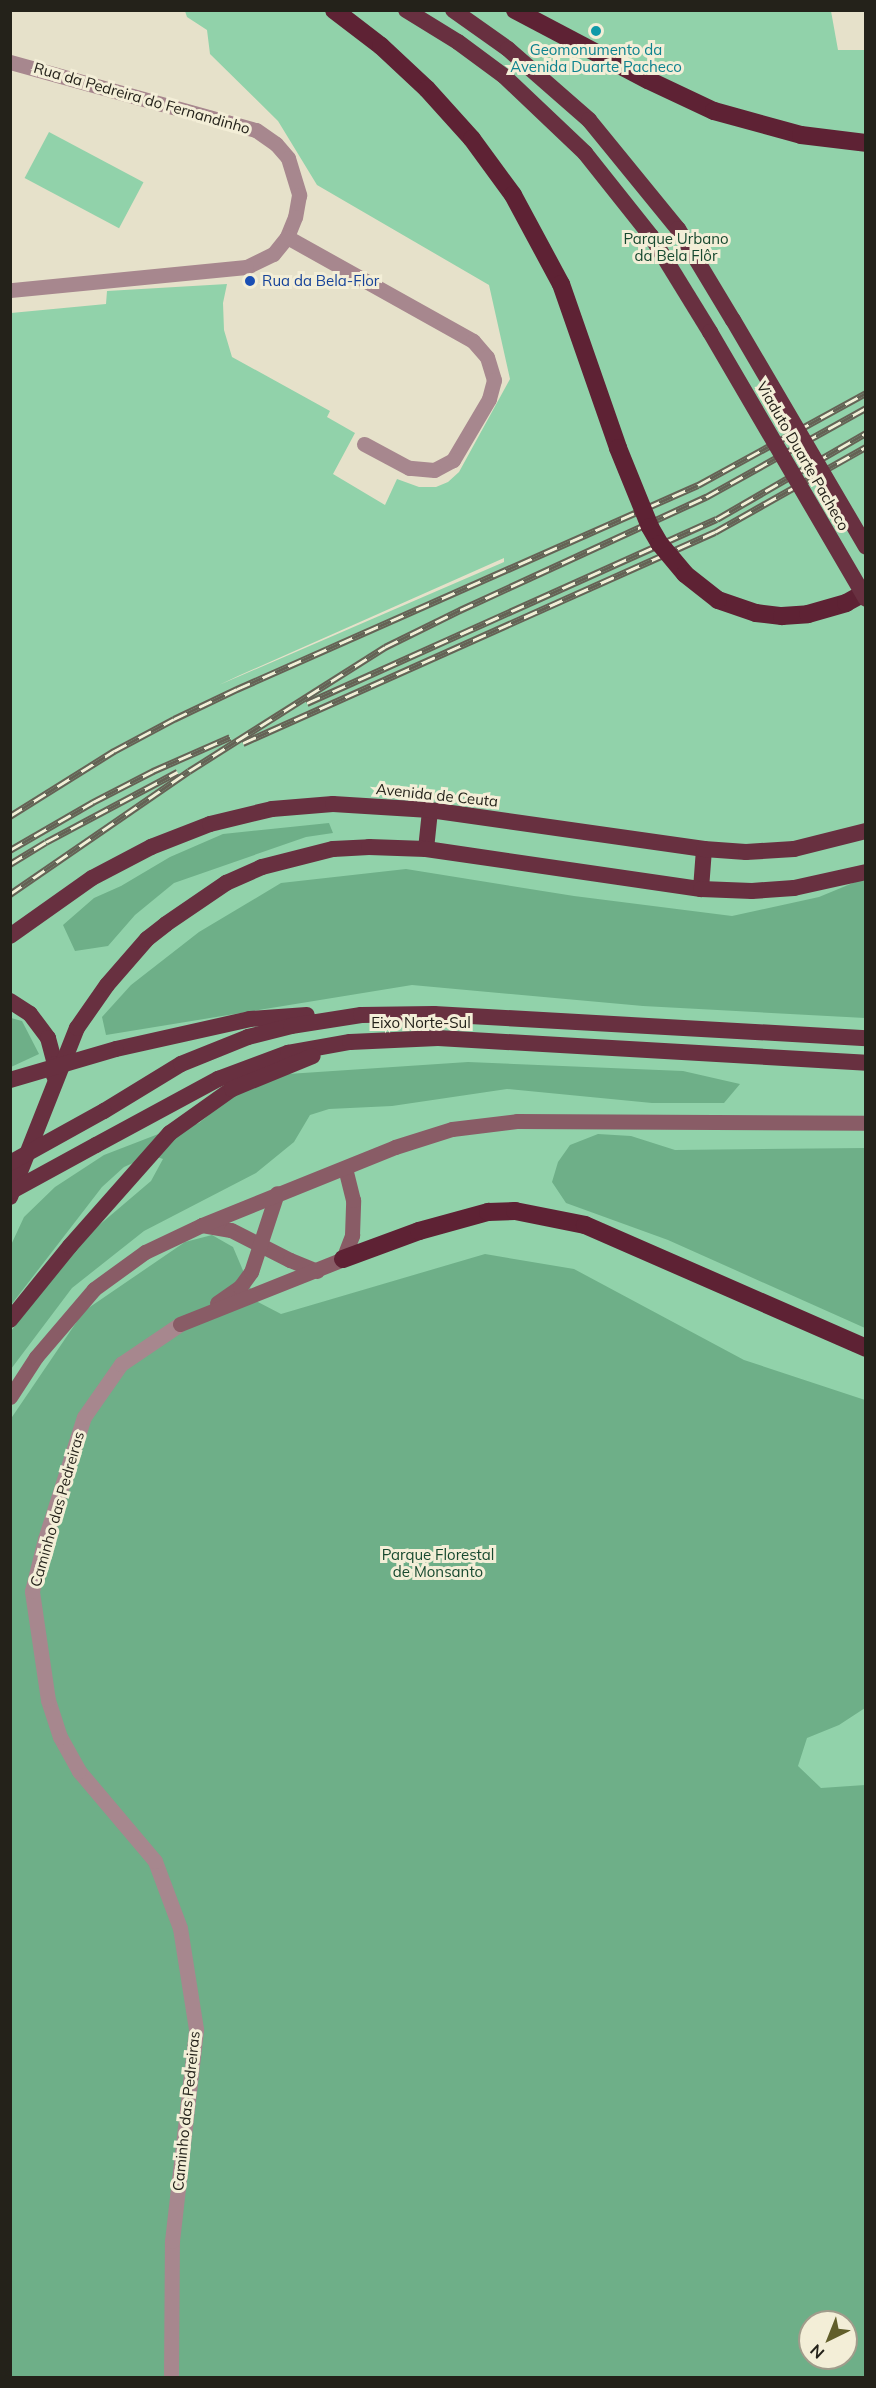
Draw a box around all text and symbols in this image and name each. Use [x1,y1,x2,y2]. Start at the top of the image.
marker: Geomonumento da Avenida Duarte Pacheco [589,24,603,38]
place label: Geomonumento da Avenida Duarte Pacheco [510,40,682,75]
street label: Rua da Pedreira do Fernandinho [32,58,252,138]
park label: Parque Urbano da Bela Flôr [623,229,729,264]
place label: Rua da Bela-Flor [262,272,379,290]
marker: Rua da Bela-Flor [243,274,257,288]
street label: Viaduto Duarte Pacheco [753,378,853,534]
street label: Avenida de Ceuta [375,780,499,810]
street label: Eixo Norte-Sul [371,1014,471,1032]
street label: Caminho das Pedreiras [26,1429,88,1589]
park label: Parque Florestal de Monsanto [382,1545,494,1580]
street label: Caminho das Pedreiras [169,2030,203,2192]
north arrow [798,2310,858,2370]
text: N [806,2340,828,2363]

